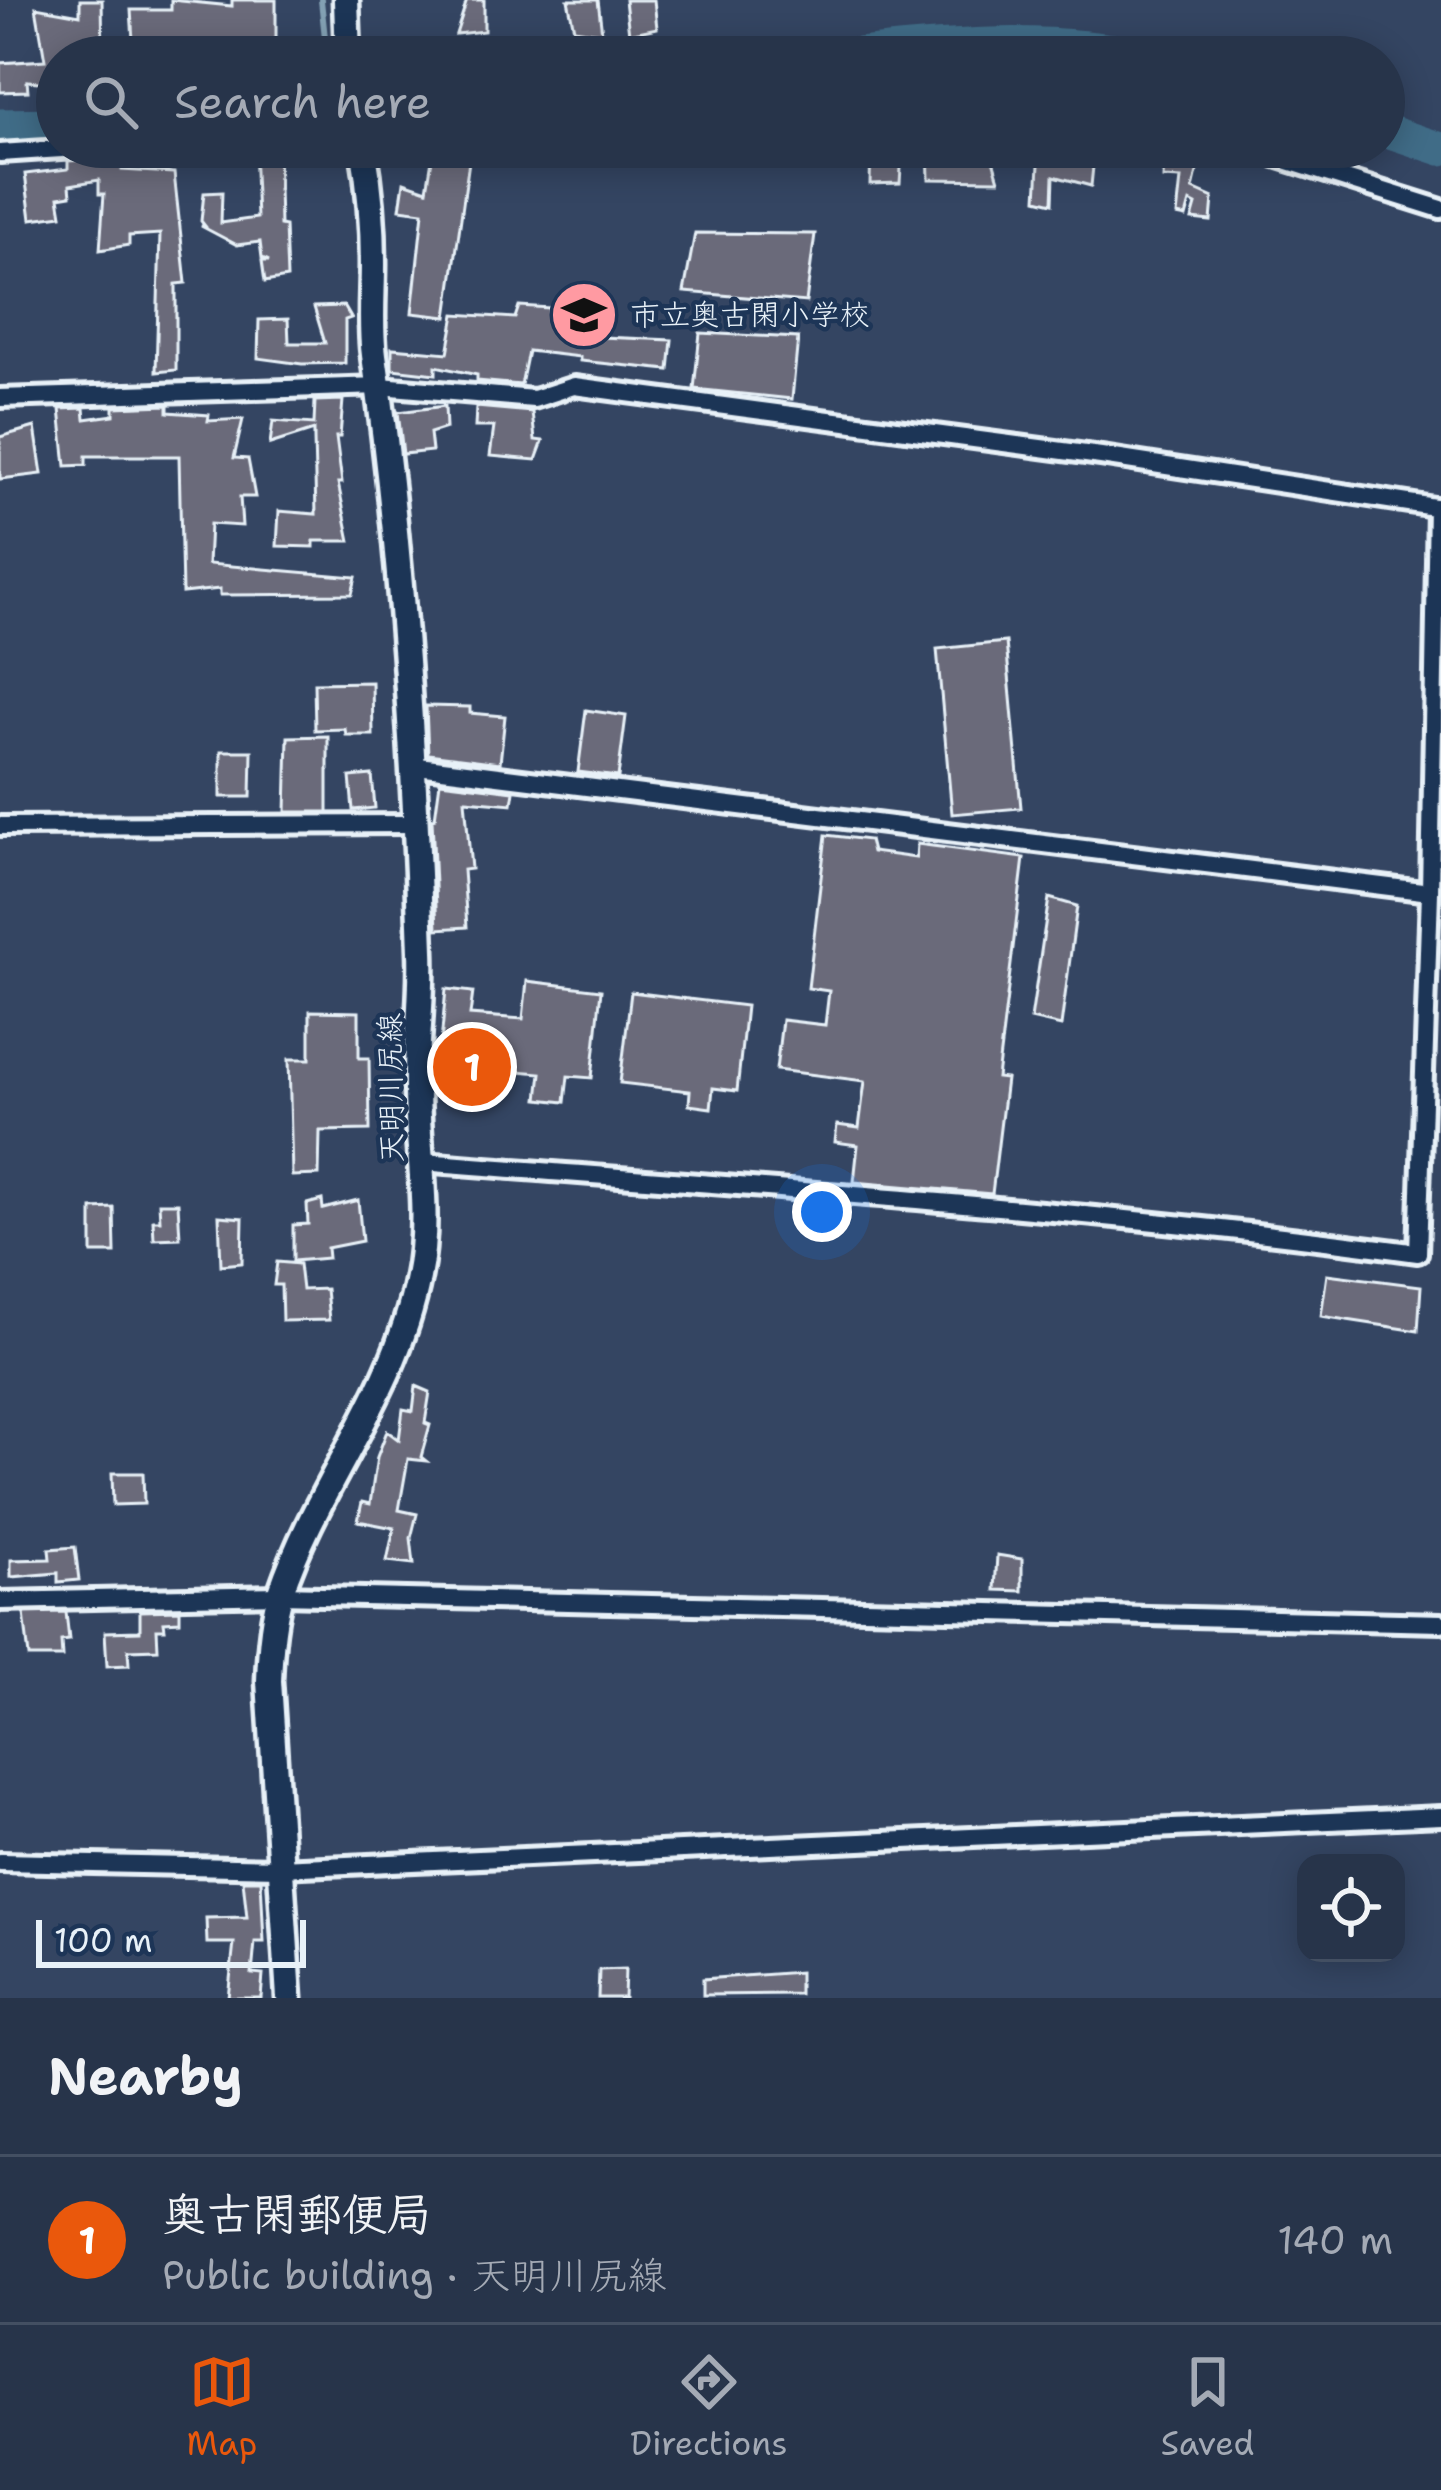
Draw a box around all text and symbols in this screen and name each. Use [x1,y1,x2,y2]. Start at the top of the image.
search box [36,36,1405,168]
icon: search [78,69,144,135]
text: Search here [174,72,431,132]
school or university icon: 市立奥古閑小学校 [549,280,619,350]
place label: 市立奥古閑小学校 [630,294,870,335]
street label: 天明川尻線 [369,1013,412,1163]
pin: 1 [433,1022,511,1112]
your location [792,1182,852,1242]
map controls [1297,1854,1405,1962]
button: locate [1297,1854,1405,1962]
scale bar [36,1914,306,1967]
text: 100 m [54,1918,153,1963]
text: Nearby [48,2042,243,2110]
text: 奥古閑郵便局 [162,2184,432,2244]
text: 1 [78,2214,96,2266]
text: 140 m [1277,2214,1393,2266]
text: Public building · 天明川尻線 [162,2249,666,2301]
tab: Map [187,2349,257,2466]
tab: Directions [630,2349,788,2466]
tab: Saved [1161,2349,1254,2466]

